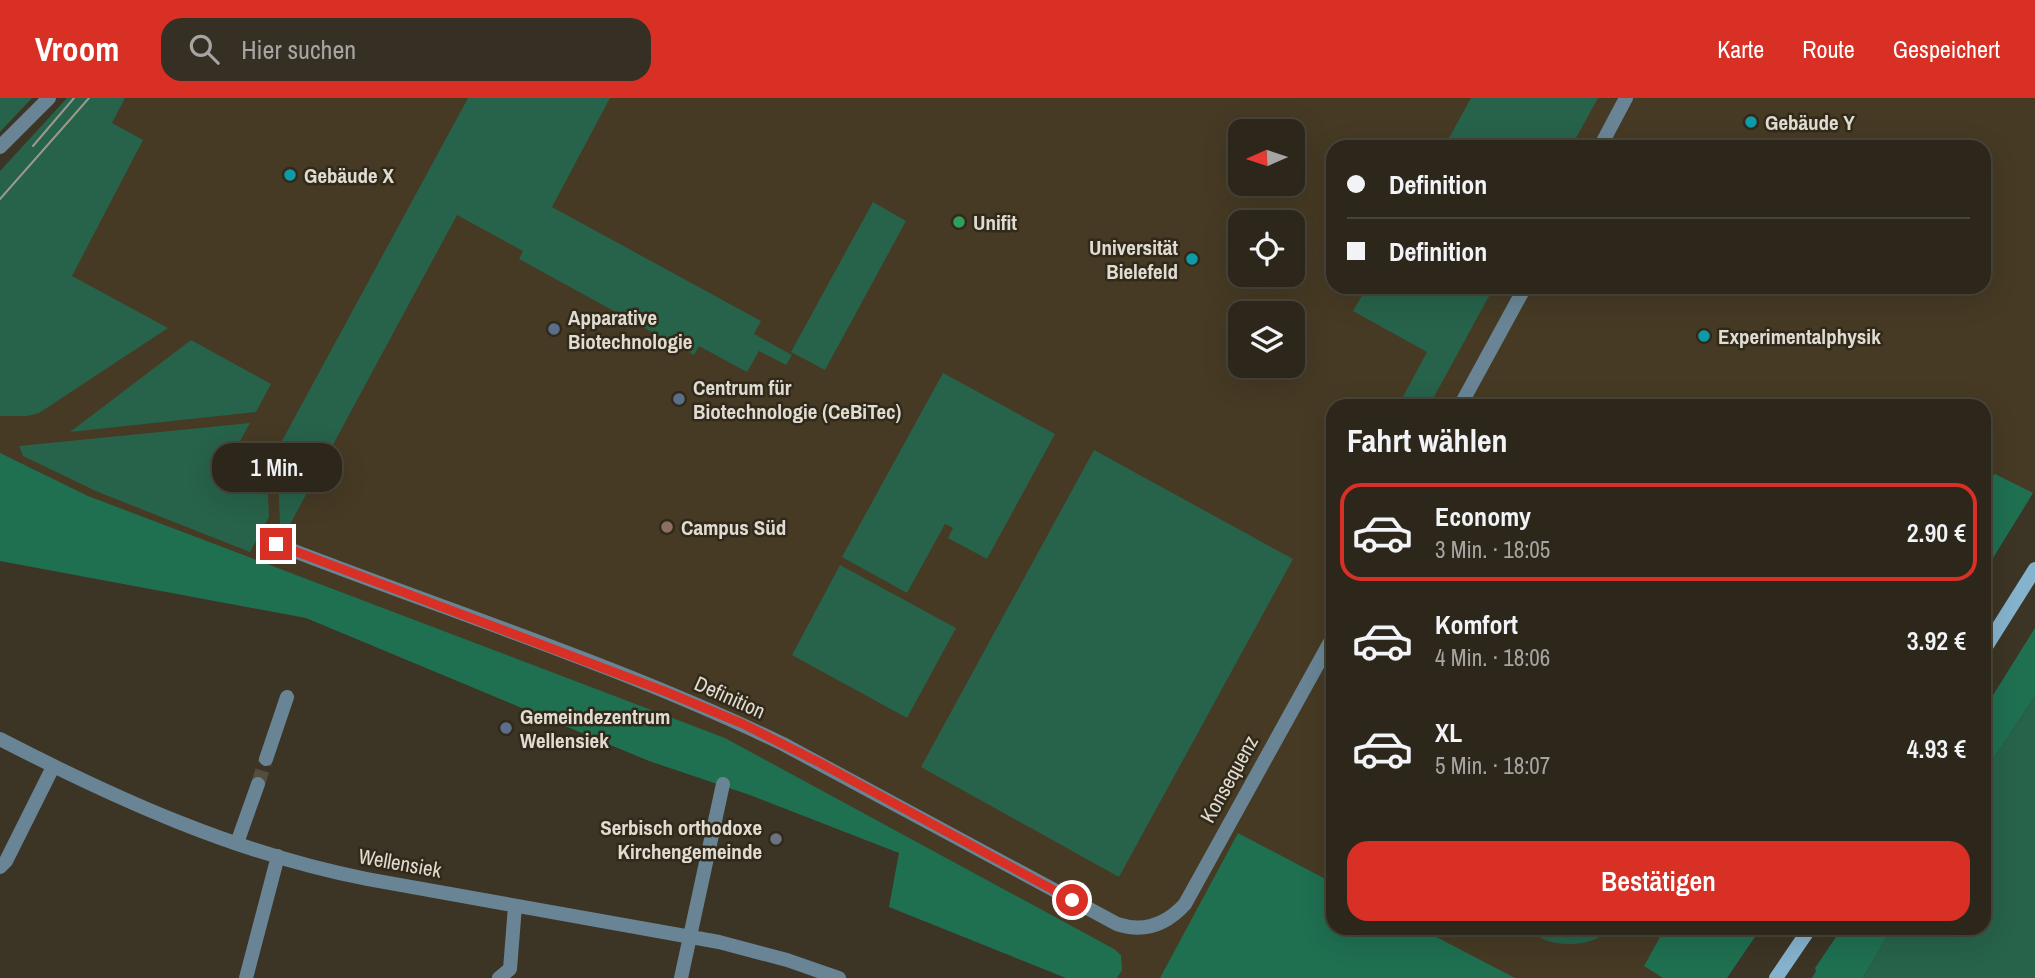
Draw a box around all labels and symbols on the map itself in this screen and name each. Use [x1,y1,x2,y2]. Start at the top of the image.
place label: Gebäude Y [1765,108,1855,137]
marker: Gebäude Y [1743,114,1759,130]
north arrow [1228,119,1306,196]
place label: Gebäude X [304,161,394,190]
marker: Gebäude X [282,167,298,183]
place label: Unifit [973,208,1017,237]
marker: Unifit [951,214,967,230]
place label: Universität Bielefeld [1089,233,1178,286]
marker: Universität Bielefeld [1184,251,1200,267]
place label: Apparative Biotechnologie [568,303,692,356]
marker: Apparative Biotechnologie [546,321,562,337]
place label: Experimentalphysik [1718,322,1881,351]
marker: Experimentalphysik [1696,328,1712,344]
place label: Centrum für Biotechnologie (CeBiTec) [693,373,902,426]
marker: Centrum für Biotechnologie (CeBiTec) [671,391,687,407]
callout: 1 Min. [211,442,341,492]
place label: Campus Süd [681,513,786,542]
marker: Campus Süd [659,519,675,535]
route end [260,528,292,560]
street label: Definition [690,669,770,725]
place label: Gemeindezentrum Wellensiek [520,702,670,755]
marker: Gemeindezentrum Wellensiek [498,720,514,736]
street label: Konsequenz [1193,730,1265,828]
place label: Serbisch orthodoxe Kirchengemeinde [600,813,762,866]
marker: Serbisch orthodoxe Kirchengemeinde [768,831,784,847]
street label: Wellensiek [356,841,444,885]
route start [1056,884,1088,916]

